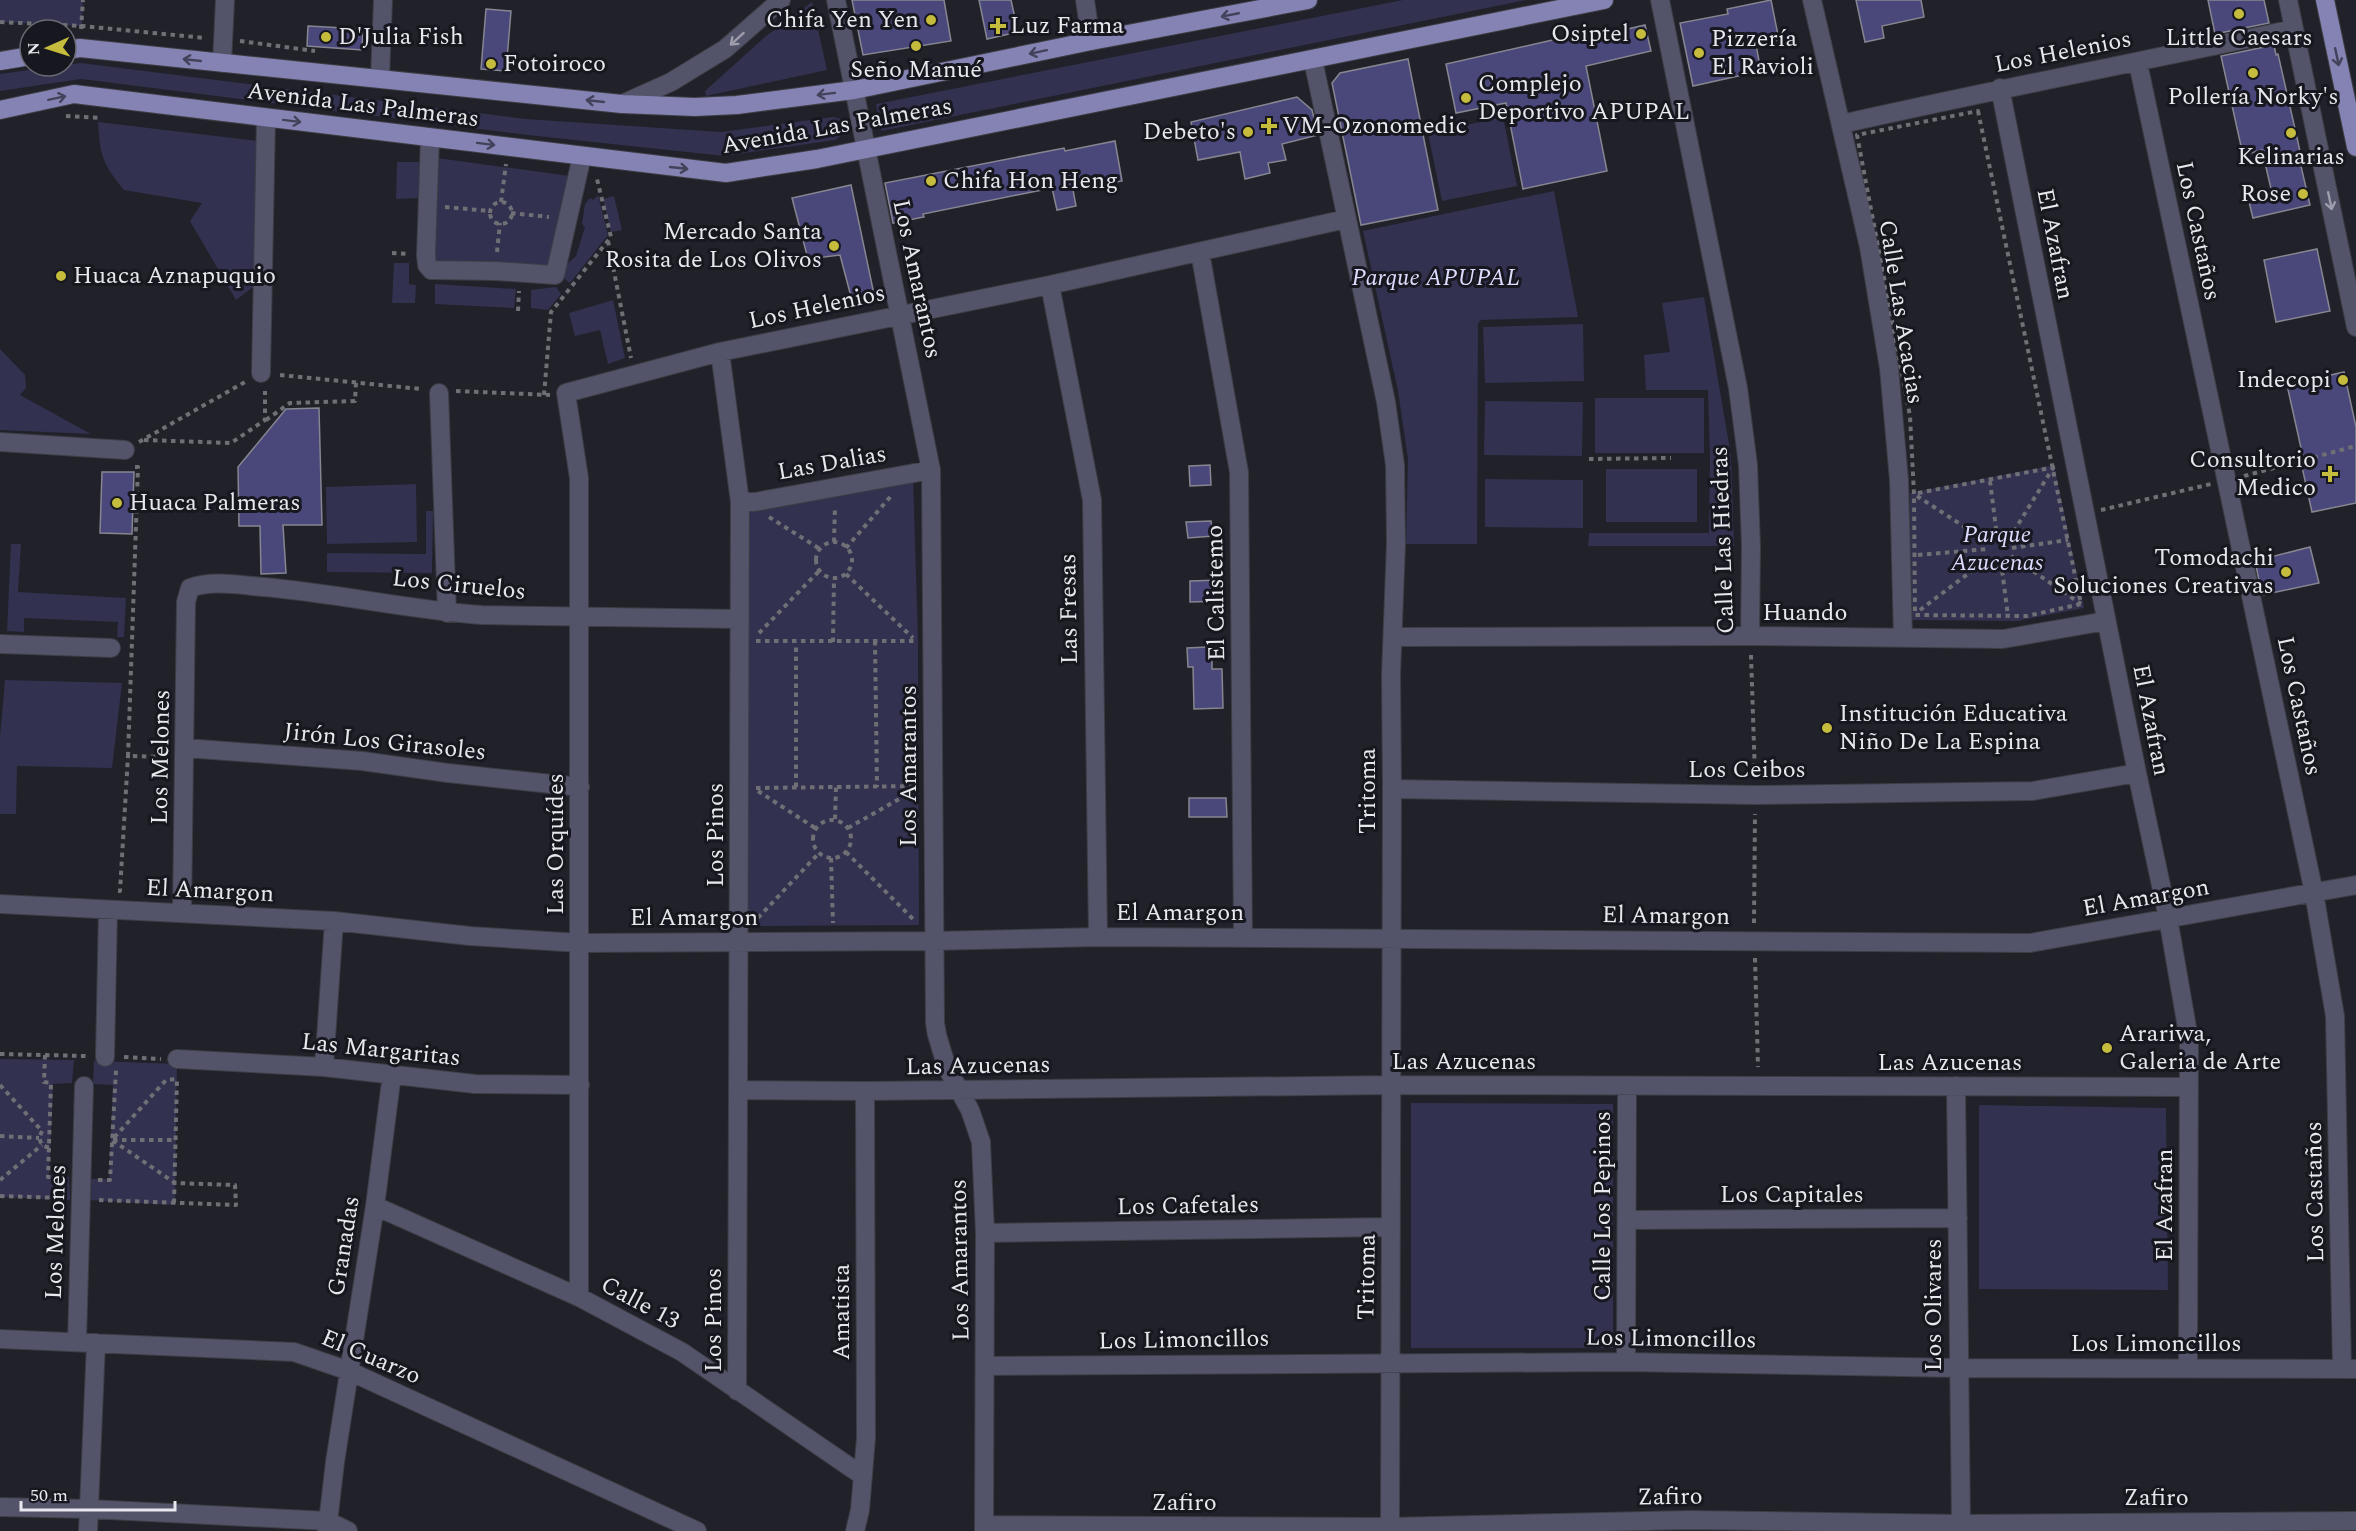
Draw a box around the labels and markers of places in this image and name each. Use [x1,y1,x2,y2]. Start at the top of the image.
place label: Chifa Yen Yen [766,2,919,38]
marker: Little Caesars [2232,7,2246,21]
place label: Luz Farma [1010,8,1124,44]
marker: Chifa Yen Yen [924,13,938,27]
place label: Osiptel [1551,16,1629,52]
place label: D'Julia Fish [338,19,464,55]
marker: Luz Farma [991,19,1005,33]
place label: Little Caesars [2165,20,2313,56]
place label: Pizzería El Ravioli [1711,21,1814,85]
marker: Osiptel [1634,27,1648,41]
marker: D'Julia Fish [319,30,333,44]
marker: Seño Manué [909,39,923,53]
place label: Fotoiroco [503,46,606,82]
marker: Pizzería El Ravioli [1692,46,1706,60]
place label: Seño Manué [850,52,982,88]
marker: Fotoiroco [484,57,498,71]
place label: Complejo Deportivo APUPAL [1478,66,1690,130]
marker: Pollería Norky's [2246,66,2260,80]
place label: Pollería Norky's [2167,79,2339,115]
marker: Complejo Deportivo APUPAL [1459,91,1473,105]
place label: VM-Ozonomedic [1282,108,1467,144]
place label: Debeto's [1143,114,1236,150]
marker: VM-Ozonomedic [1260,117,1278,135]
marker: Debeto's [1241,125,1255,139]
marker: Kelinarias [2284,126,2298,140]
place label: Kelinarias [2237,139,2345,175]
place label: Chifa Hon Heng [943,163,1118,199]
marker: Chifa Hon Heng [924,174,938,188]
place label: Rose [2240,176,2291,212]
marker: Rose [2296,187,2310,201]
place label: Mercado Santa Rosita de Los Olivos [605,214,822,278]
marker: Mercado Santa Rosita de Los Olivos [827,239,841,253]
place label: Huaca Aznapuquio [73,258,276,294]
marker: Huaca Aznapuquio [54,269,68,283]
place label: Indecopi [2237,362,2331,398]
marker: Indecopi [2336,373,2350,387]
place label: Consultorio Medico [2189,442,2316,506]
marker: Consultorio Medico [2321,465,2339,483]
place label: Huaca Palmeras [129,485,301,521]
marker: Huaca Palmeras [110,496,124,510]
place label: Tomodachi Soluciones Creativas [2053,540,2274,604]
marker: Tomodachi Soluciones Creativas [2279,565,2293,579]
place label: Institución Educativa Niño De La Espina [1839,696,2068,760]
marker: Institución Educativa Niño De La Espina [1820,721,1834,735]
place label: Arariwa, Galeria de Arte [2119,1016,2281,1080]
marker: Arariwa, Galeria de Arte [2100,1041,2114,1055]

